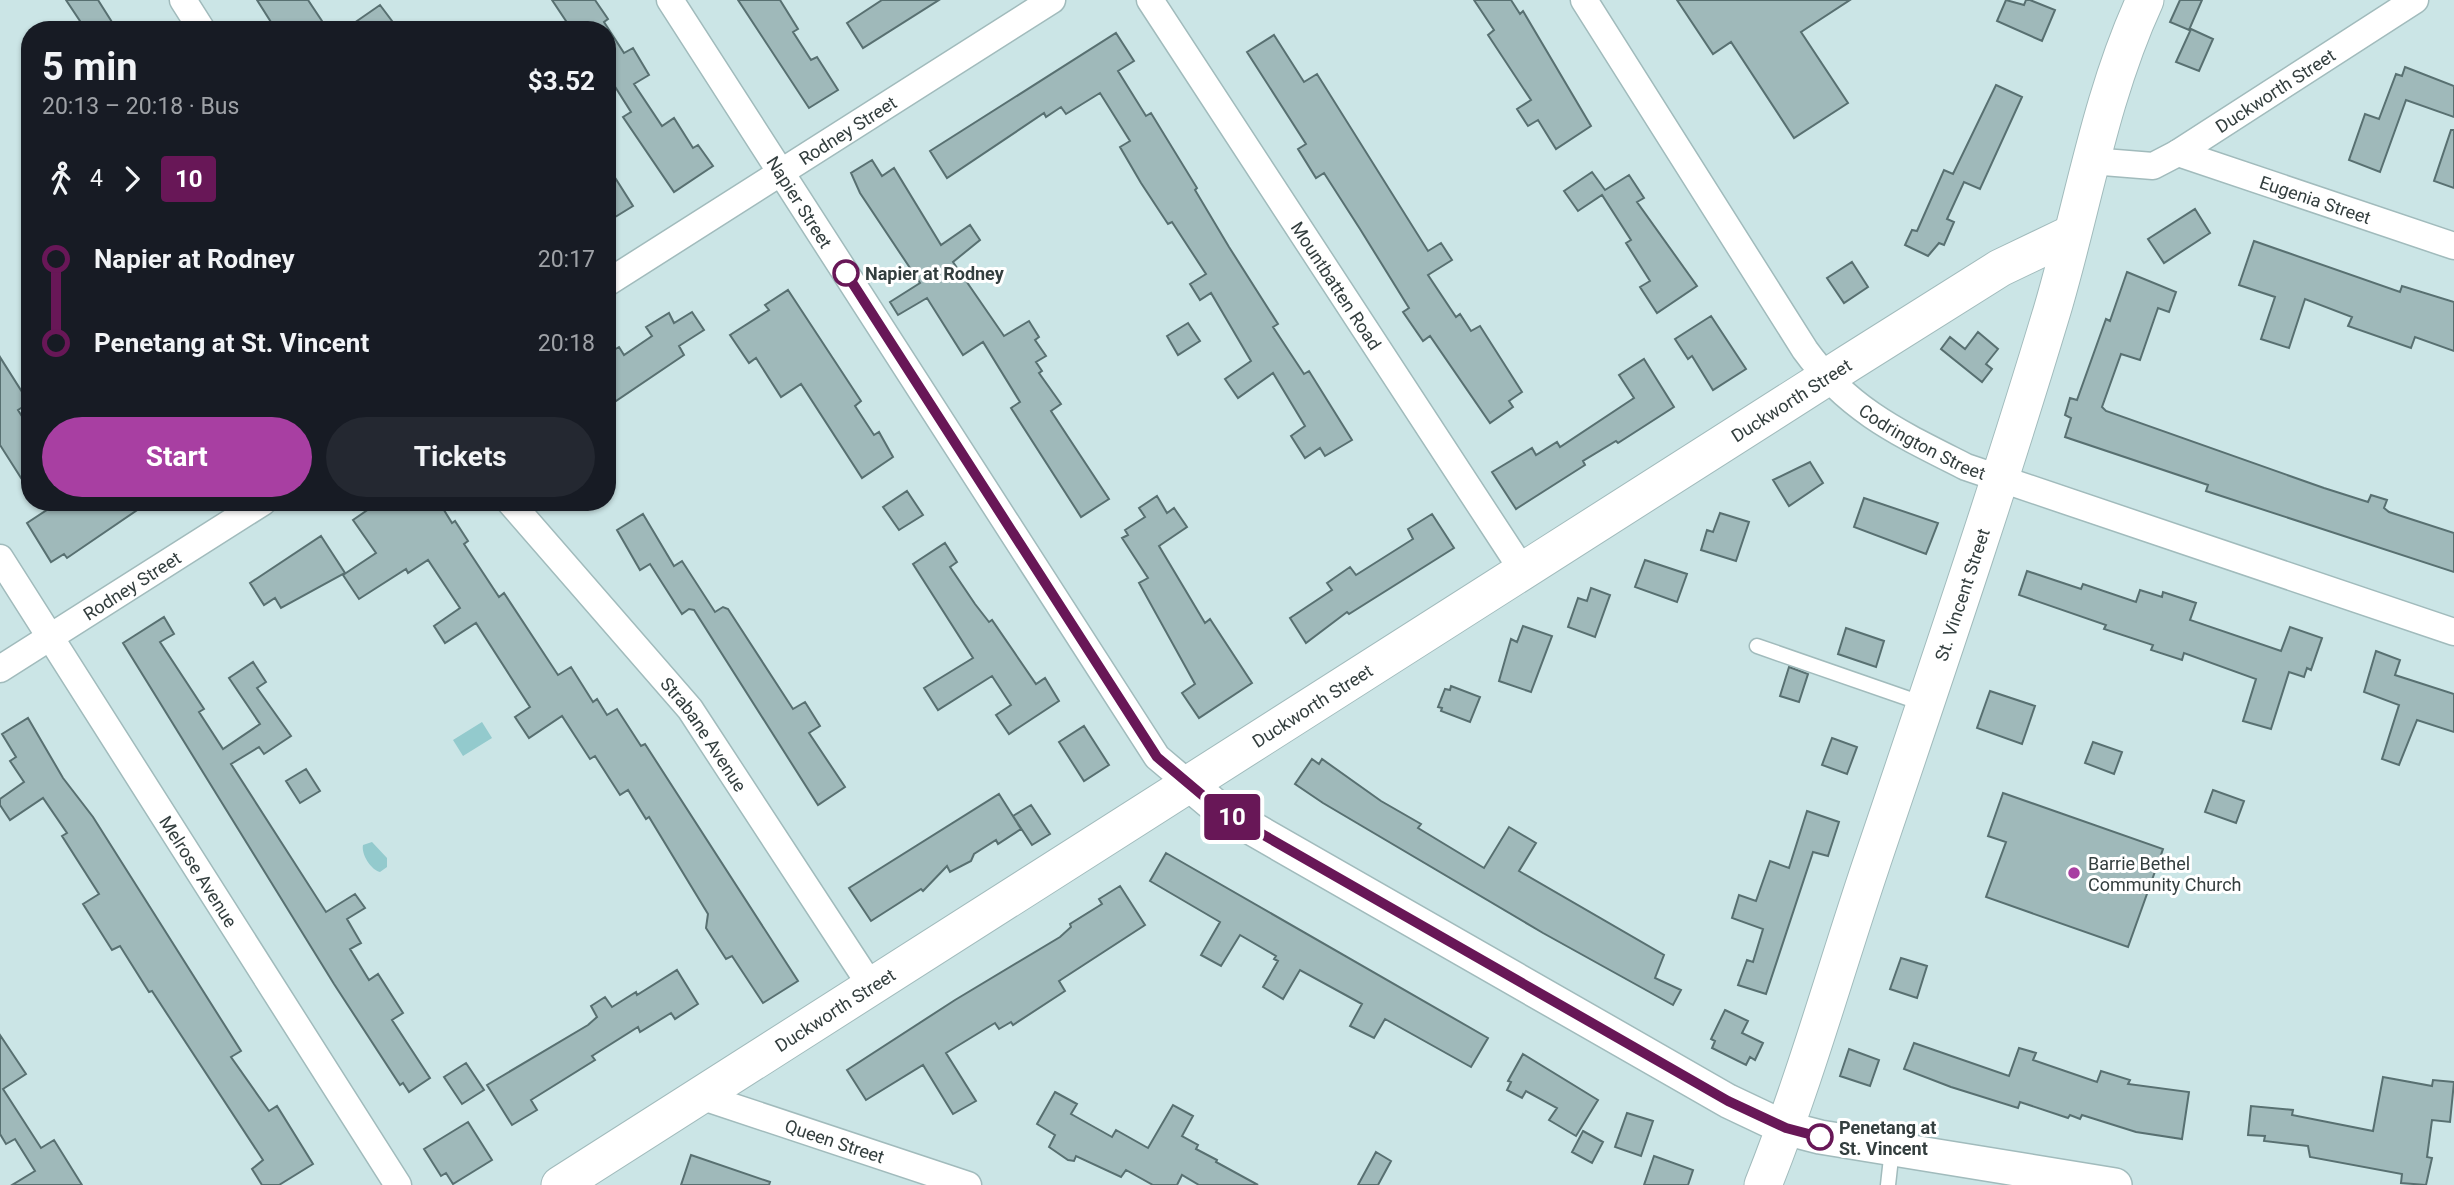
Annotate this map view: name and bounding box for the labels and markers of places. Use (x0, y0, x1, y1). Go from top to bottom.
marker: Napier at Rodney (833, 260, 859, 286)
place label: Napier at Rodney (865, 263, 1005, 284)
place label: Barrie Bethel Community Church (2088, 853, 2241, 895)
marker: Barrie Bethel Community Church (2066, 865, 2082, 881)
place label: Penetang at St. Vincent (1839, 1117, 1936, 1159)
marker: Penetang at St. Vincent (1807, 1124, 1833, 1150)

